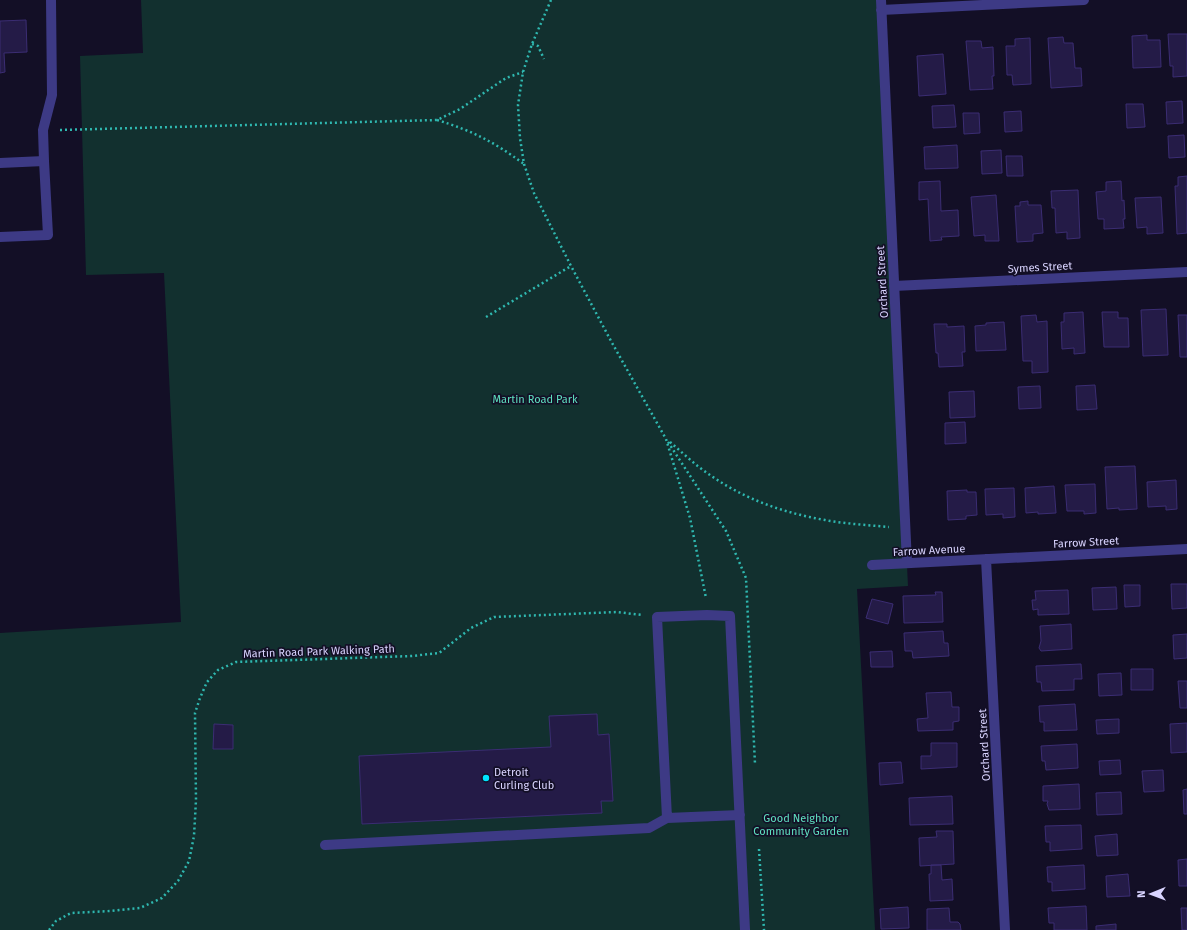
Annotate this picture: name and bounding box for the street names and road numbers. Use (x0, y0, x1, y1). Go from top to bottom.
street label: Orchard Street (874, 245, 891, 318)
street label: Symes Street (1007, 259, 1073, 276)
street label: Farrow Street (1053, 534, 1119, 551)
street label: Farrow Avenue (892, 542, 966, 559)
street label: Martin Road Park Walking Path (243, 642, 395, 661)
street label: Orchard Street (976, 708, 993, 781)

